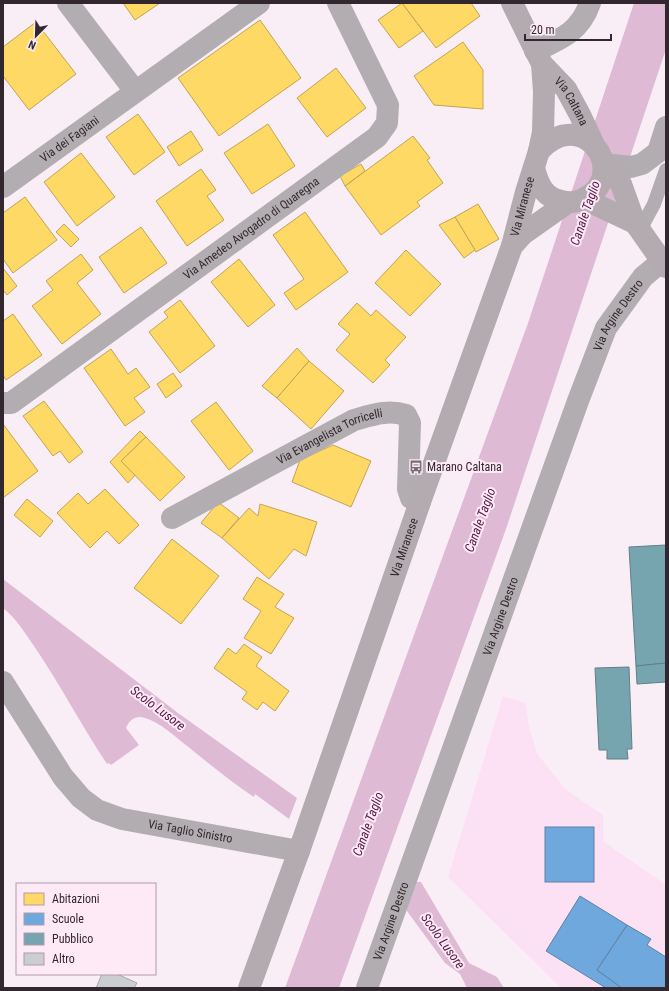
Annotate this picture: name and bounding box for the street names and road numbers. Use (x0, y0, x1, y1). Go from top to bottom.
street label: Via Caltana (551, 74, 591, 128)
street label: Via dei Fagiani (37, 113, 102, 165)
street label: Via Amedeo Avogadro di Quaregna (181, 174, 322, 282)
street label: Via Miranese (508, 175, 538, 238)
street label: Via Argine Destro (591, 277, 646, 353)
street label: Via Evangelista Torricelli (274, 406, 383, 467)
street label: Via Miranese (388, 516, 421, 579)
street label: Via Argine Destro (480, 575, 521, 657)
street label: Via Taglio Sinistro (147, 817, 234, 846)
street label: Via Argine Destro (370, 880, 412, 962)

